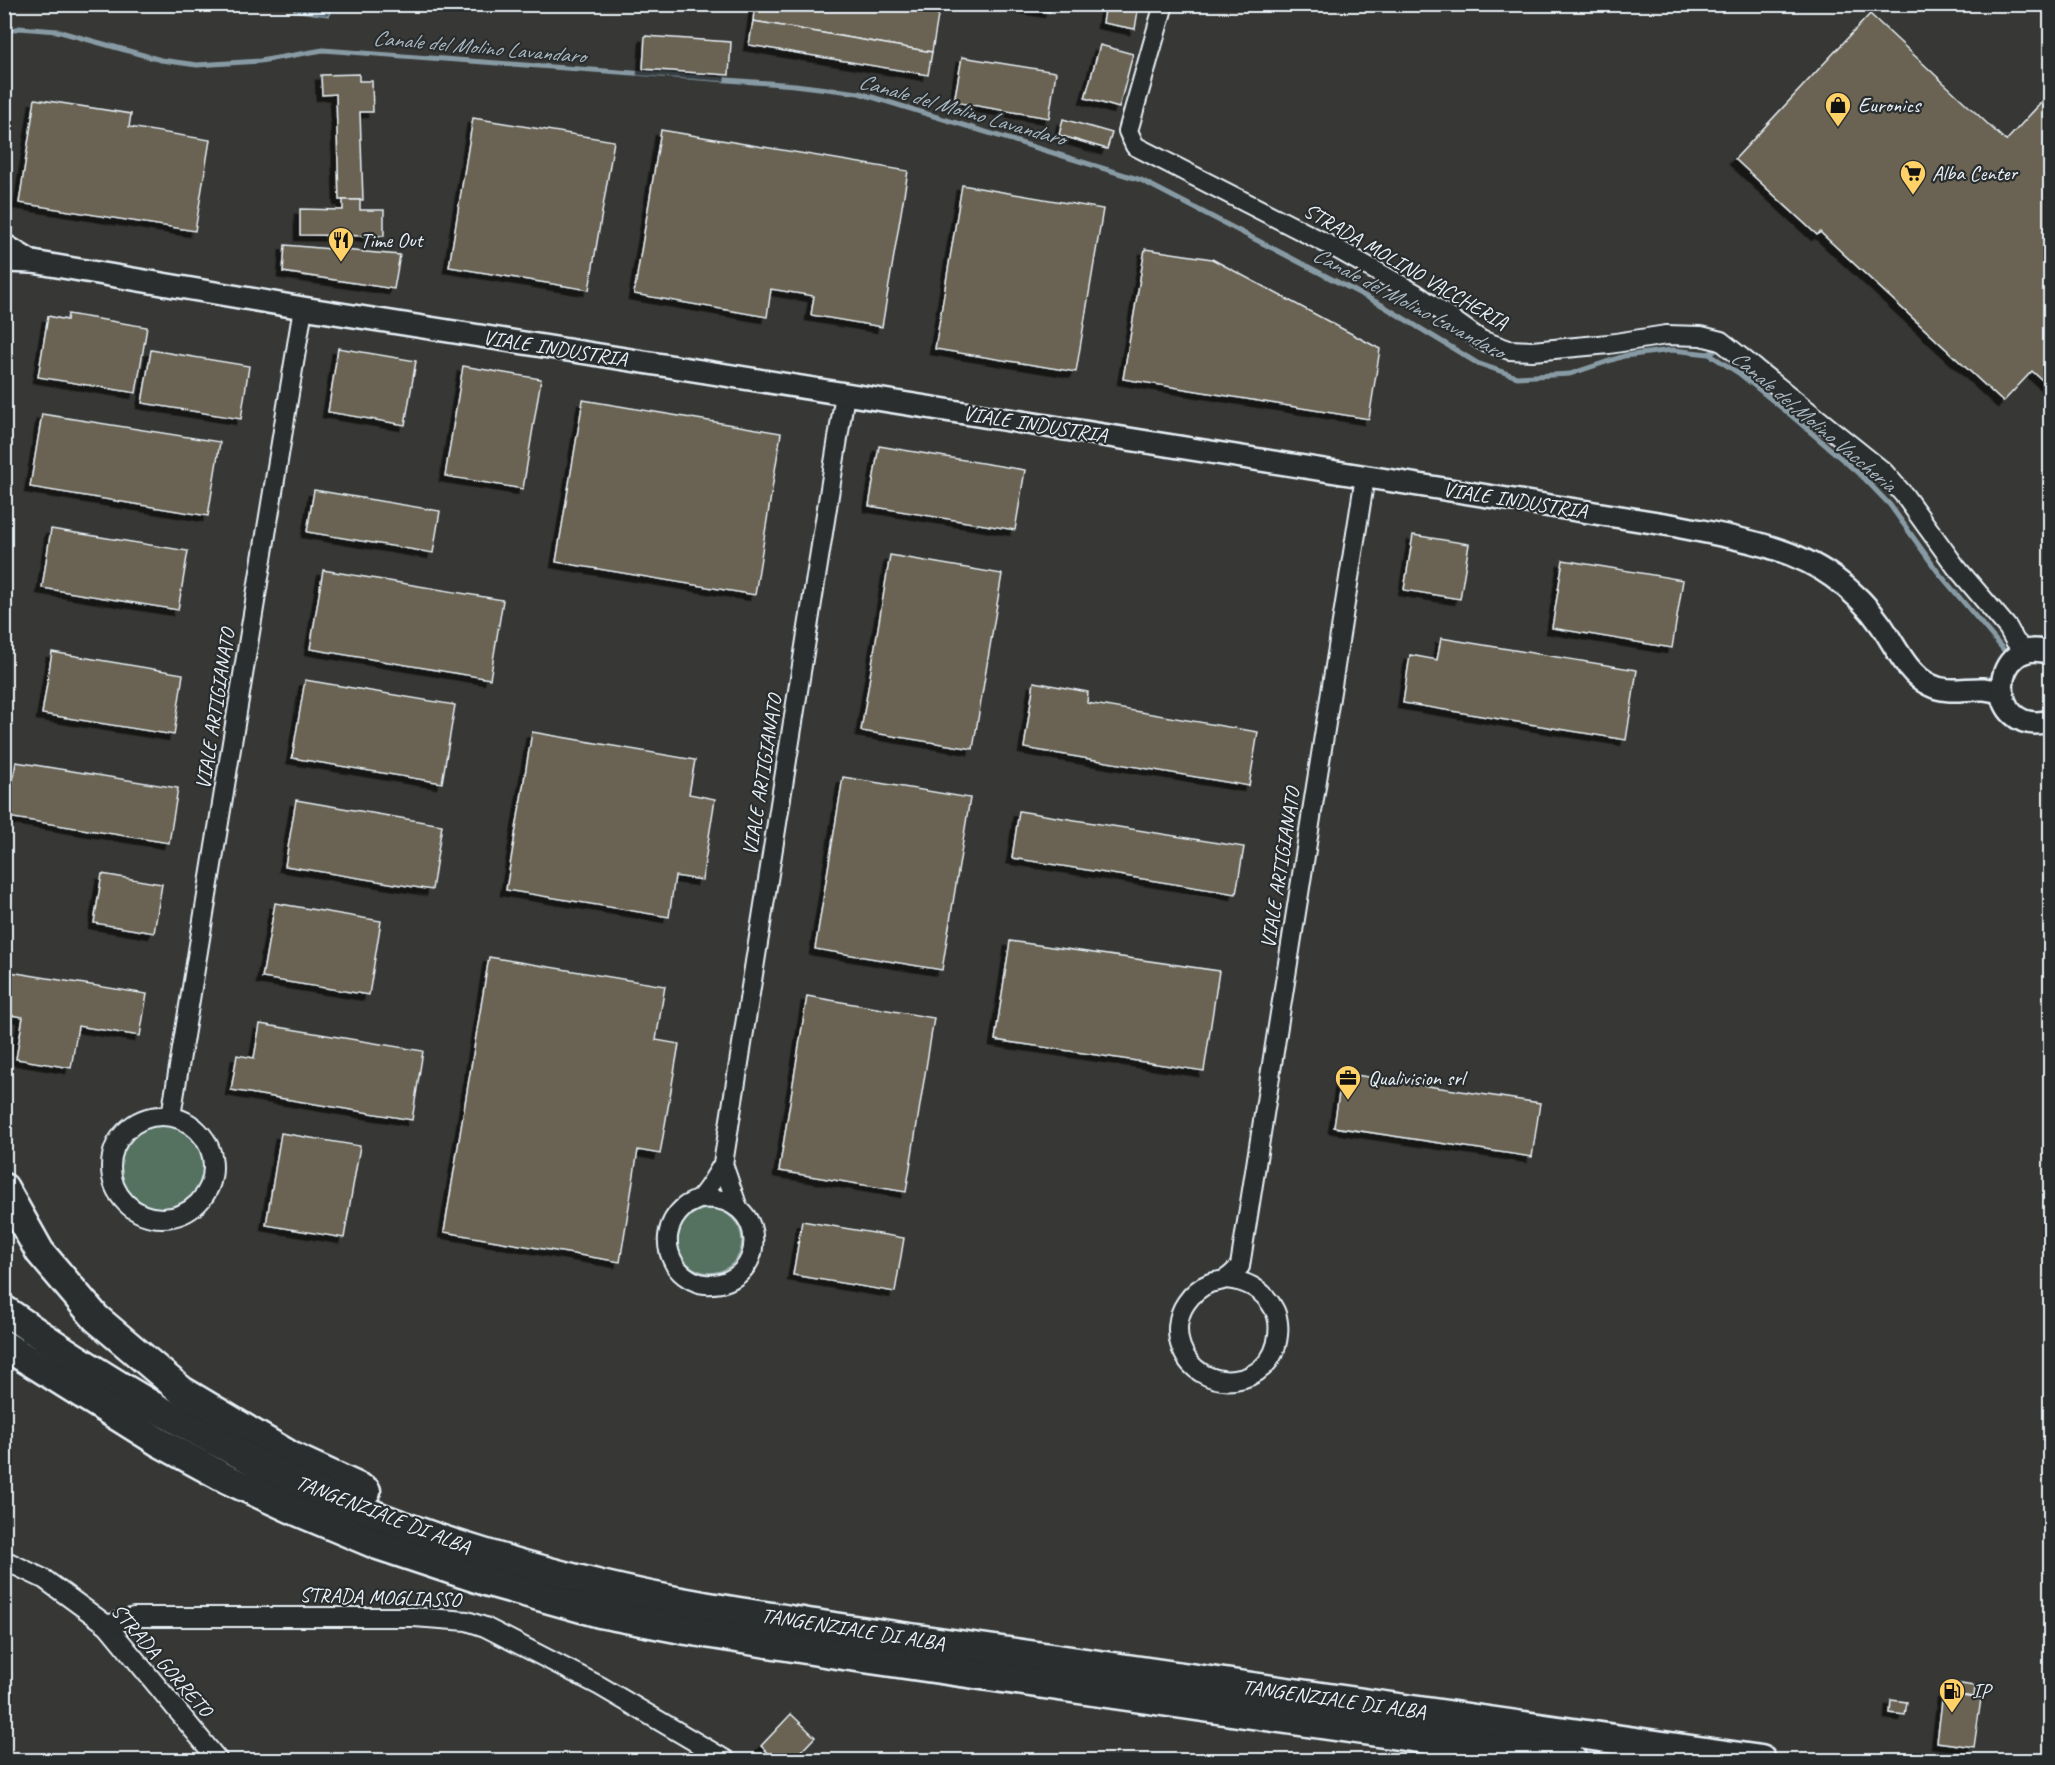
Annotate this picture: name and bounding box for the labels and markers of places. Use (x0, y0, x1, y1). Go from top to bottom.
shop icon: Euronics (1823, 90, 1853, 128)
place label: Euronics (1858, 92, 1922, 118)
supermarket icon: Alba Center (1898, 158, 1928, 196)
place label: Alba Center (1932, 160, 2018, 186)
restaurant icon: Time Out (326, 225, 356, 263)
place label: Time Out (360, 227, 424, 253)
office icon: Qualivision srl (1333, 1063, 1363, 1101)
place label: Qualivision srl (1368, 1065, 1468, 1091)
fuel station icon: IP (1937, 1676, 1967, 1714)
place label: IP (1972, 1678, 1993, 1704)

